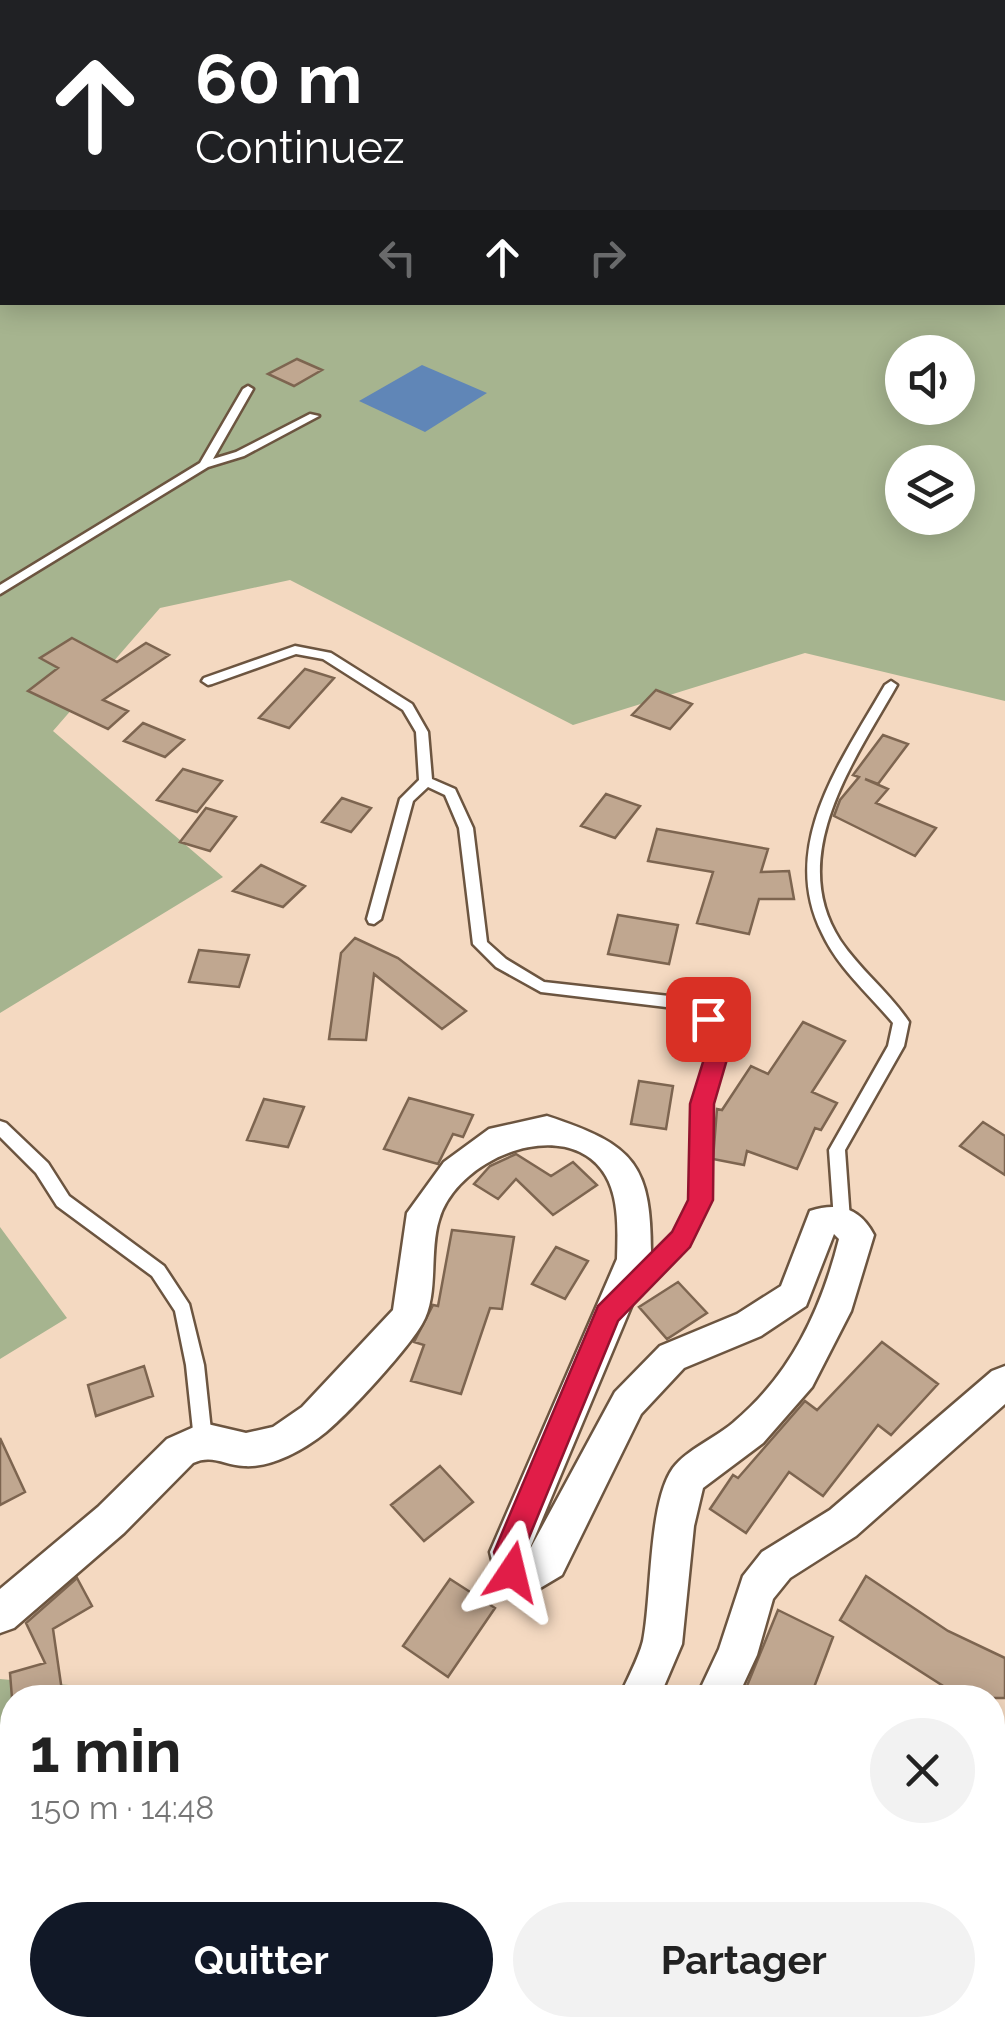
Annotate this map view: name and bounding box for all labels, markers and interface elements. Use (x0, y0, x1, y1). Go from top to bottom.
text: 60 m (195, 37, 362, 119)
icon: ahead (30, 40, 160, 170)
text: Continuez (195, 121, 405, 174)
icon: left (370, 230, 425, 285)
icon: ahead (475, 230, 530, 285)
icon: right (580, 230, 635, 285)
map controls (885, 335, 975, 535)
button: sound (885, 335, 975, 425)
button: layers (885, 445, 975, 535)
pin (666, 977, 751, 1062)
icon: arrive (681, 992, 736, 1047)
position arrow (460, 1520, 564, 1624)
text: 1 min (30, 1716, 181, 1786)
button: close (870, 1718, 975, 1823)
text: 150 m · 14:48 (30, 1789, 214, 1826)
button: Quitter (30, 1902, 493, 2017)
button: Partager (513, 1902, 975, 2017)

